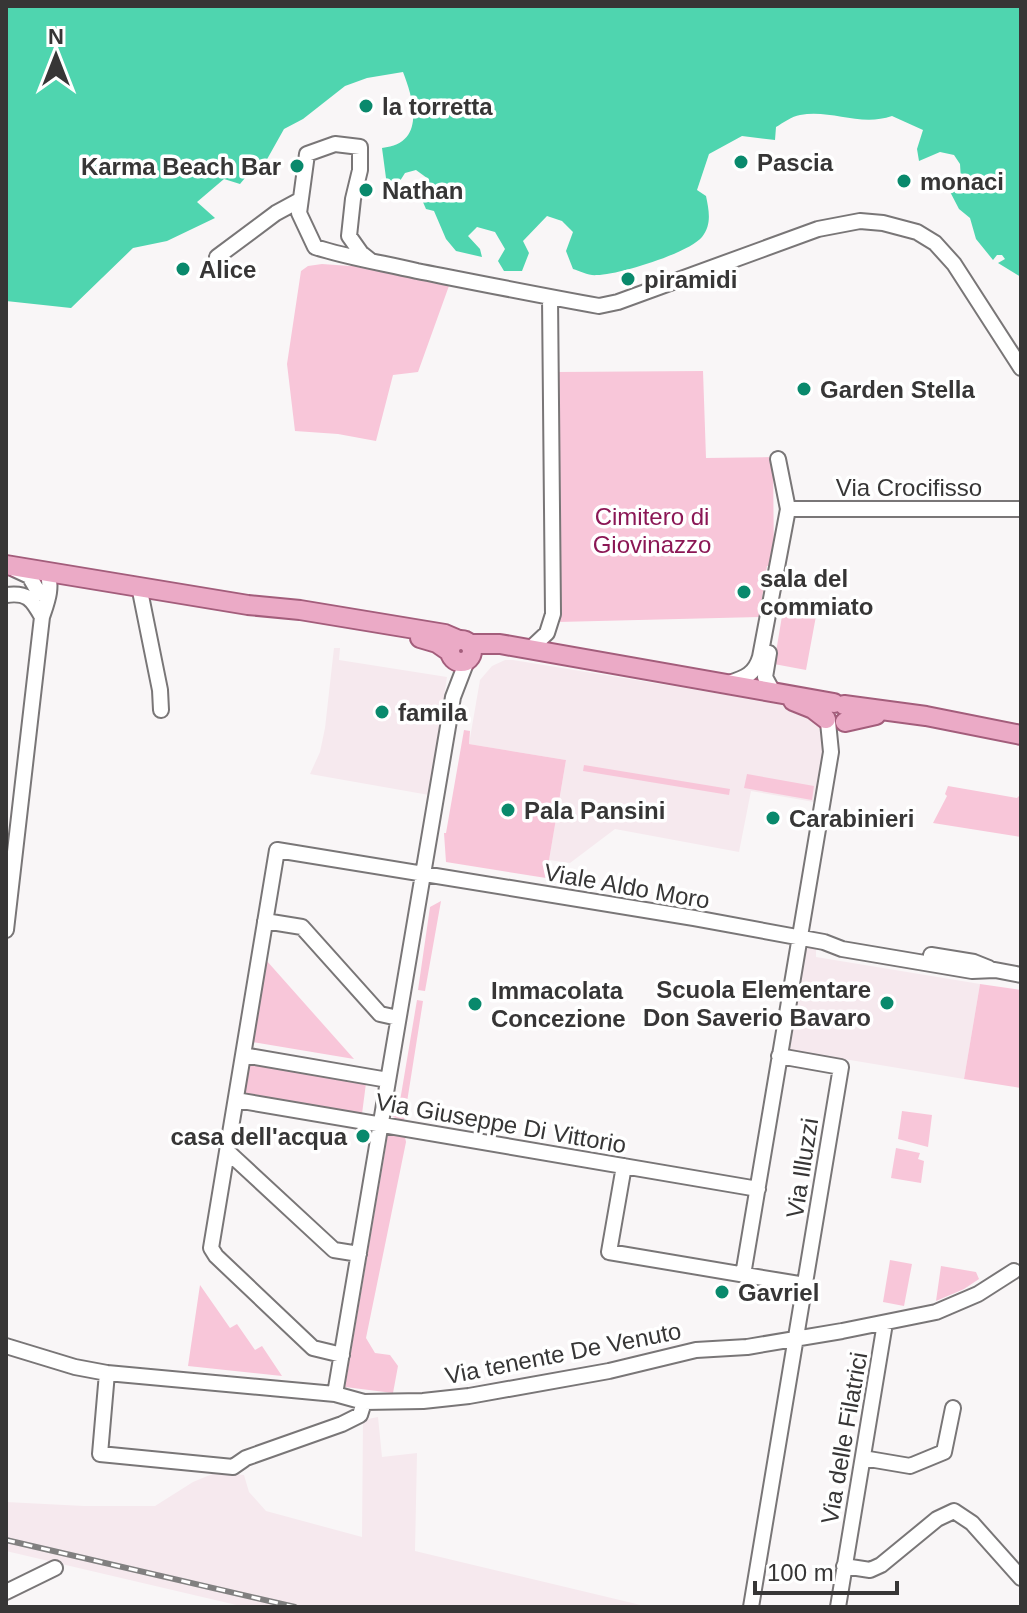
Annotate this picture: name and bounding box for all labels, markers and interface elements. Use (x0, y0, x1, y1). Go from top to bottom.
north arrow (16, 16, 96, 96)
text: N (48, 24, 64, 49)
place label: la torretta (382, 93, 493, 120)
marker: la torretta (357, 97, 375, 115)
place label: Pascia (757, 149, 834, 176)
place label: Karma Beach Bar (81, 153, 281, 180)
marker: Pascia (732, 153, 750, 171)
marker: Karma Beach Bar (288, 157, 306, 175)
place label: monaci (920, 168, 1004, 195)
marker: monaci (895, 172, 913, 190)
place label: Nathan (382, 177, 463, 204)
marker: Nathan (357, 181, 375, 199)
place label: Alice (199, 256, 256, 283)
marker: Alice (174, 260, 192, 278)
place label: piramidi (644, 266, 737, 293)
marker: piramidi (619, 270, 637, 288)
place label: Garden Stella (820, 376, 975, 403)
marker: Garden Stella (795, 380, 813, 398)
street label: Via Crocifisso (836, 474, 982, 501)
park label: Cimitero di Giovinazzo (593, 503, 711, 558)
place label: sala del commiato (760, 565, 873, 620)
marker: sala del commiato (735, 583, 753, 601)
place label: famila (398, 699, 468, 726)
marker: famila (373, 703, 391, 721)
place label: Pala Pansini (524, 797, 665, 824)
marker: Pala Pansini (499, 801, 517, 819)
place label: Carabinieri (789, 805, 914, 832)
marker: Carabinieri (764, 809, 782, 827)
street label: Viale Aldo Moro (542, 858, 712, 914)
place label: Scuola Elementare Don Saverio Bavaro (643, 976, 871, 1031)
place label: Immacolata Concezione (491, 977, 626, 1032)
marker: Scuola Elementare Don Saverio Bavaro (878, 994, 896, 1012)
marker: Immacolata Concezione (466, 995, 484, 1013)
street label: Via Giuseppe Di Vittorio (374, 1088, 628, 1158)
street label: Via Illuzzi (781, 1116, 823, 1220)
place label: casa dell'acqua (171, 1123, 348, 1150)
marker: casa dell'acqua (354, 1127, 372, 1145)
place label: Gavriel (738, 1279, 819, 1306)
marker: Gavriel (713, 1283, 731, 1301)
street label: Via tenente De Venuto (443, 1317, 683, 1389)
street label: Via delle Filatrici (816, 1350, 872, 1526)
scale bar (755, 1545, 897, 1595)
text: 100 m (767, 1559, 834, 1586)

